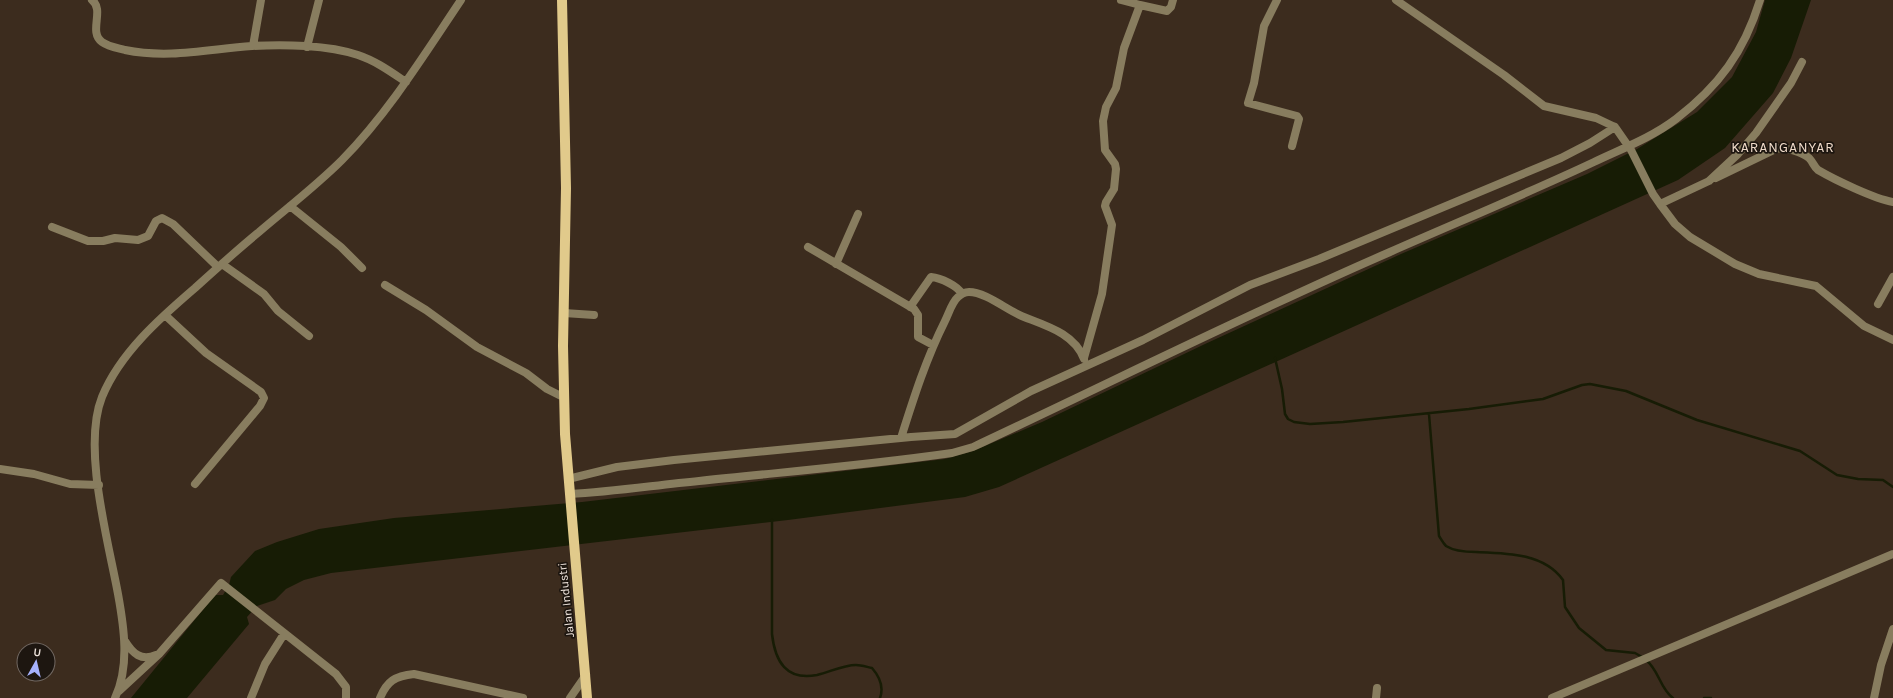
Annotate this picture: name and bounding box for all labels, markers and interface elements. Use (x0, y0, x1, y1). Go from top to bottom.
district label: KARANGANYAR (1731, 139, 1835, 156)
street label: Jalan Industri (555, 562, 577, 638)
north arrow (16, 642, 56, 682)
text: U (33, 646, 42, 660)

